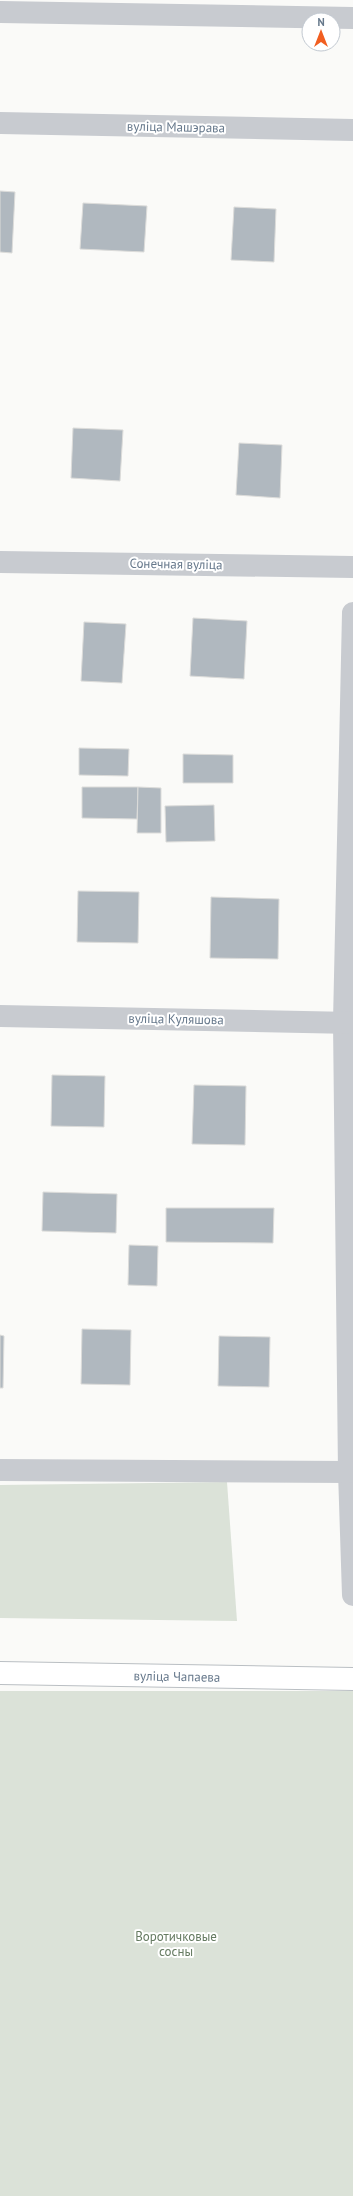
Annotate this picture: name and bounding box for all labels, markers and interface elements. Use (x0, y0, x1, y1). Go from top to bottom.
north arrow (301, 12, 341, 52)
text: N (317, 15, 325, 29)
street label: вуліца Машэрава (127, 118, 225, 136)
street label: Сонечная вуліца (129, 555, 223, 573)
street label: вуліца Куляшова (128, 1010, 224, 1028)
street label: вуліца Чапаева (133, 1667, 221, 1685)
park label: Воротичковые сосны (135, 1928, 217, 1960)

